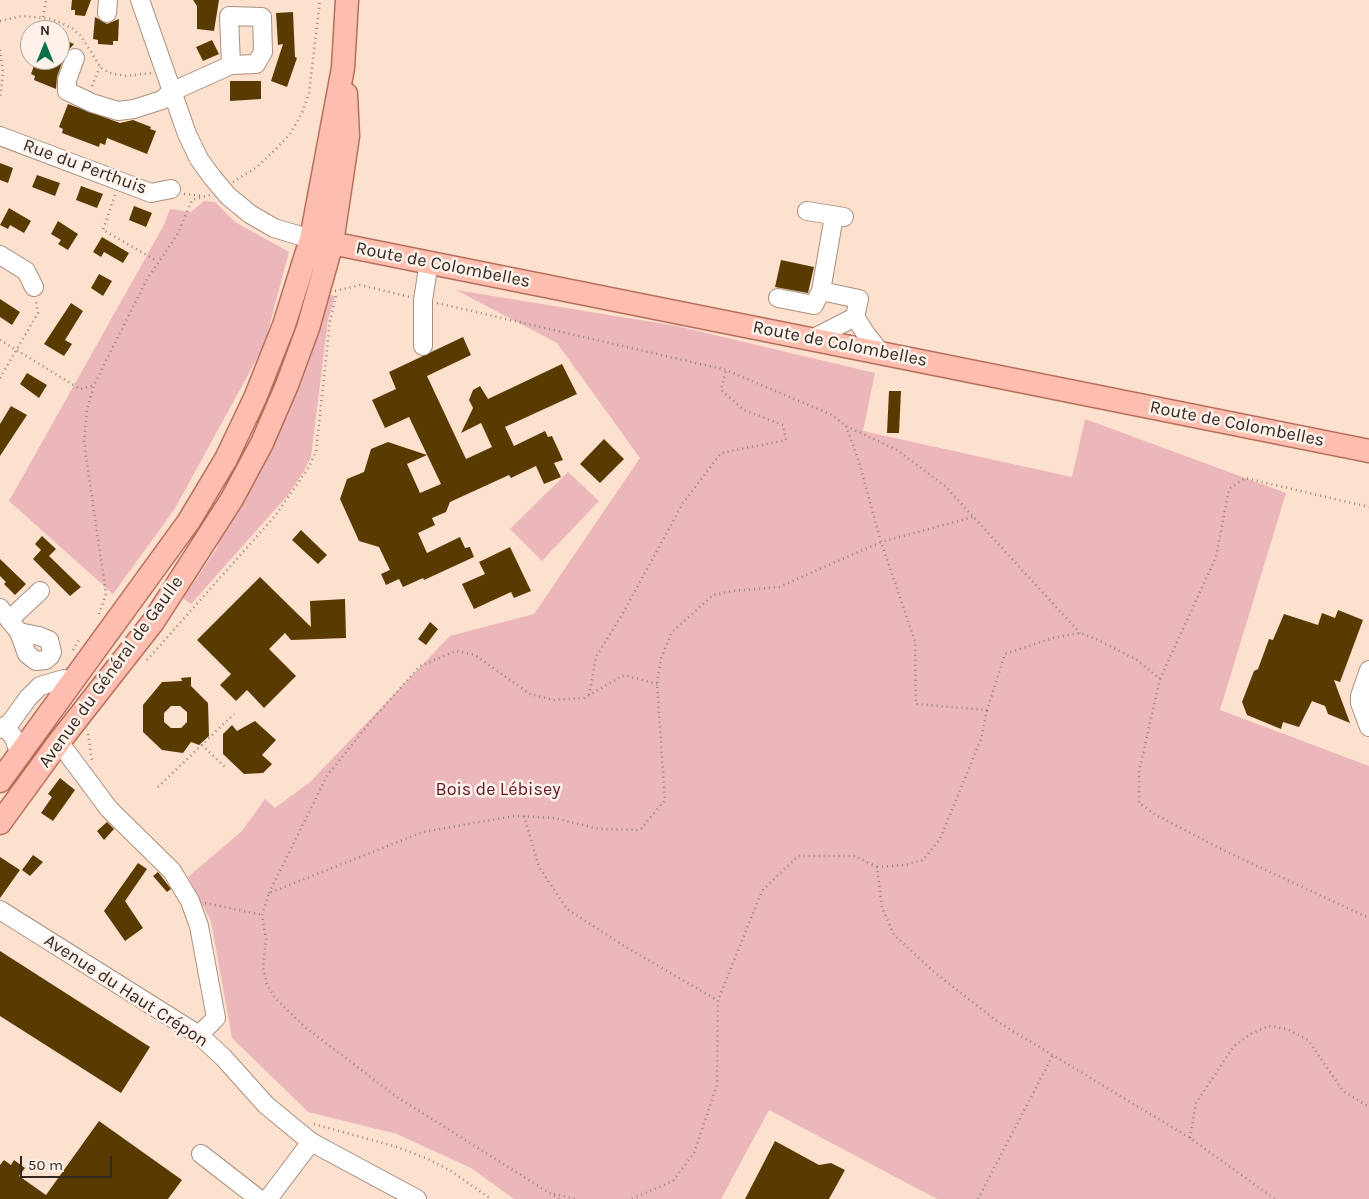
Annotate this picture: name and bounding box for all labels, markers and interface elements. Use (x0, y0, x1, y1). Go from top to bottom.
north arrow (20, 20, 70, 70)
text: N (40, 22, 50, 39)
street label: Rue du Perthuis (20, 135, 150, 199)
street label: Route de Colombelles (354, 237, 532, 293)
street label: Route de Colombelles (751, 316, 929, 372)
street label: Route de Colombelles (1148, 396, 1326, 452)
street label: Avenue du Général de Gaulle (34, 572, 188, 772)
park label: Bois de Lébisey (435, 779, 561, 801)
street label: Avenue du Haut Crépon (40, 930, 212, 1052)
scale bar (22, 1146, 115, 1178)
text: 50 m (28, 1156, 63, 1174)

